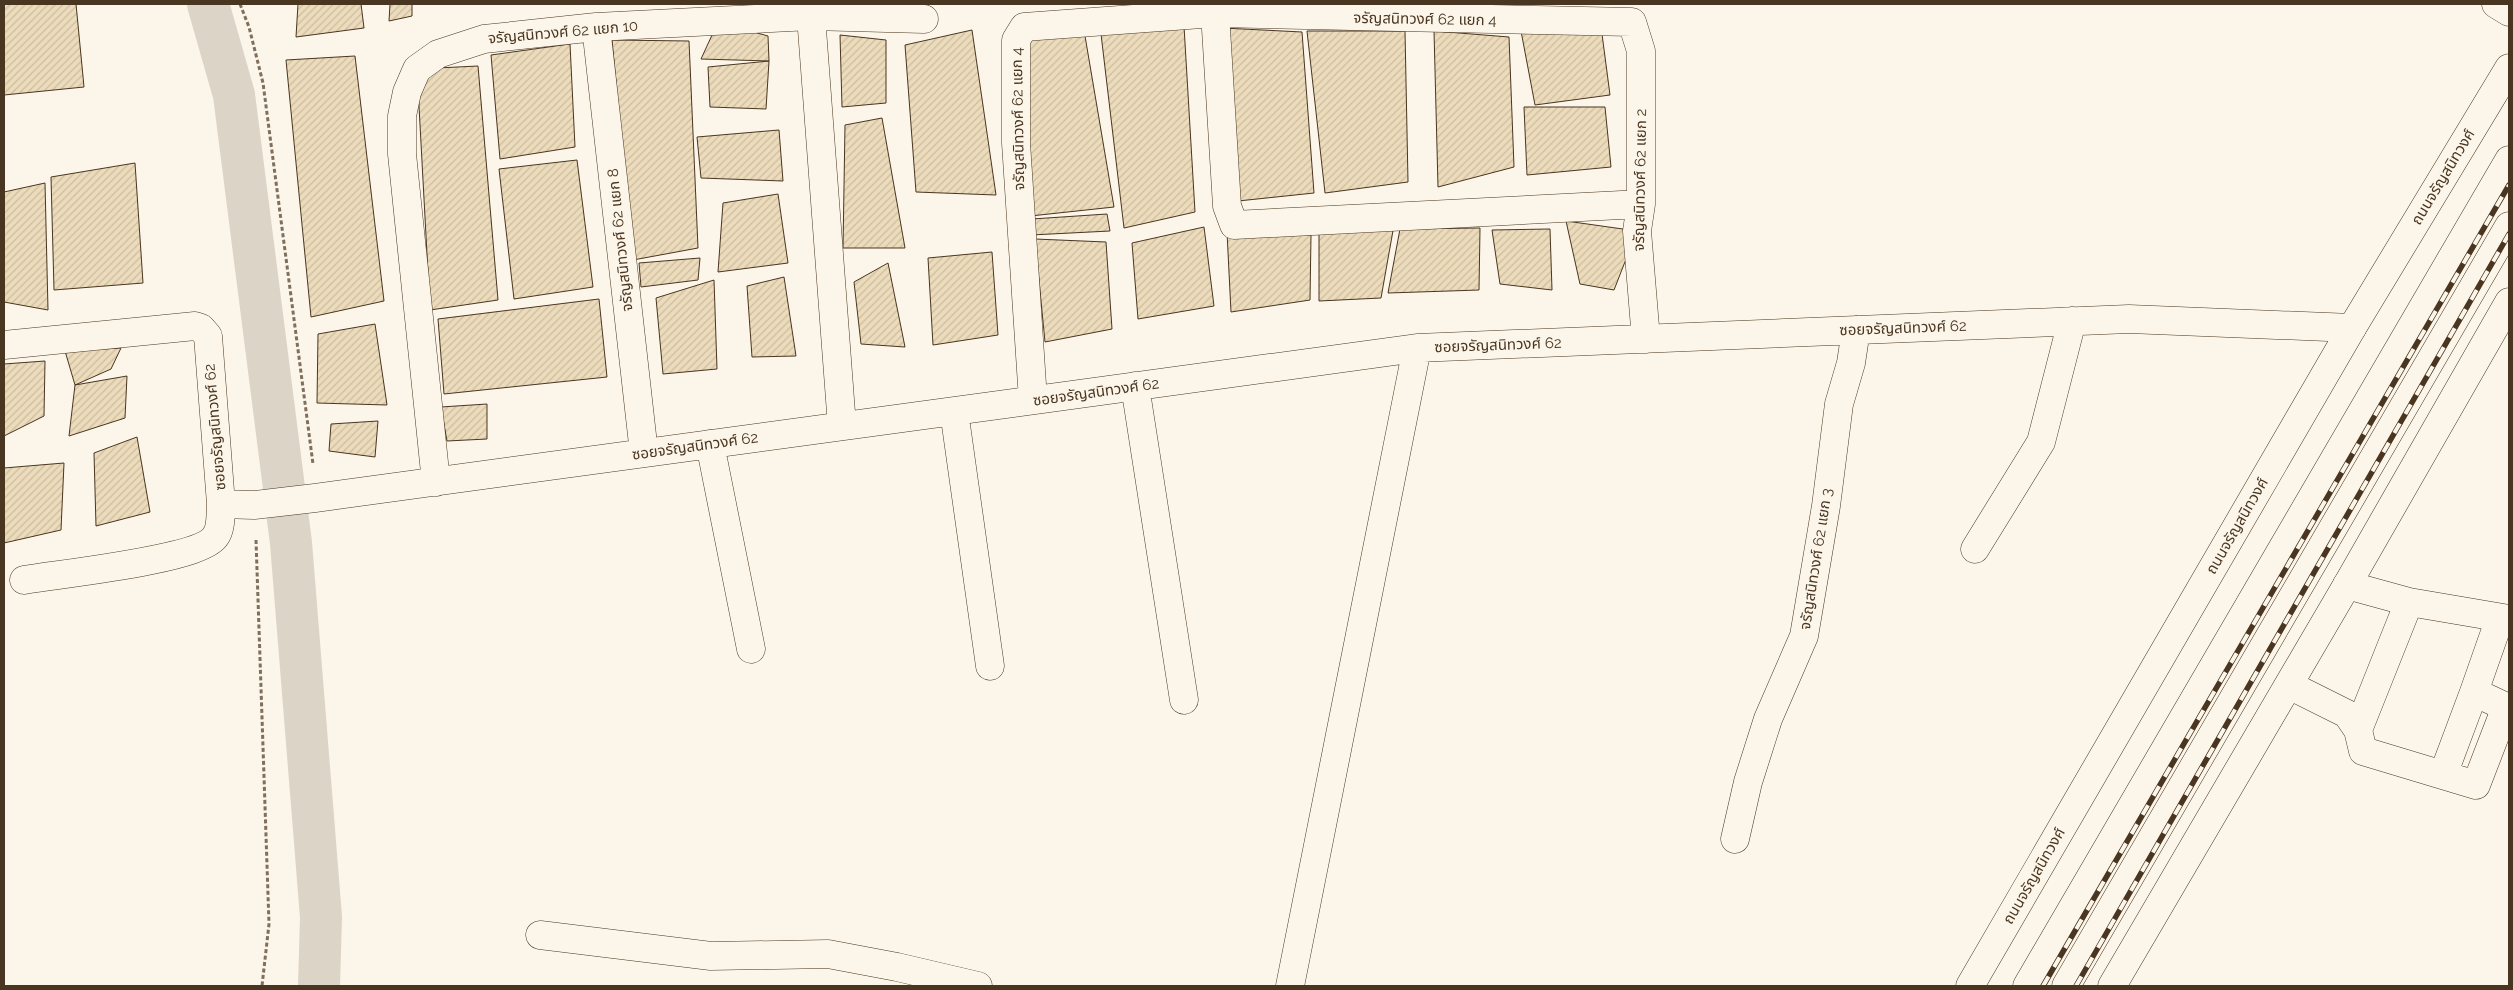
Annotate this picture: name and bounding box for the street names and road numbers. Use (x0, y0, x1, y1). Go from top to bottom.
street label: จรัญสนิทวงศ์ 62 แยก 4 (1353, 9, 1497, 29)
street label: จรัญสนิทวงศ์ 62 แยก 10 (487, 16, 639, 48)
street label: จรัญสนิทวงศ์ 62 แยก 4 (1008, 47, 1028, 191)
street label: จรัญสนิทวงศ์ 62 แยก 2 (1630, 108, 1650, 252)
street label: ถนนจรัญสนิทวงศ์ (2407, 126, 2479, 228)
street label: จรัญสนิทวงศ์ 62 แยก 8 (604, 167, 636, 313)
street label: ซอยจรัญสนิทวงศ์ 62 (1839, 317, 1967, 339)
street label: ซอยจรัญสนิทวงศ์ 62 (1434, 334, 1562, 356)
street label: ซอยจรัญสนิทวงศ์ 62 (200, 363, 230, 491)
street label: ซอยจรัญสนิทวงศ์ 62 (1032, 374, 1160, 410)
street label: ซอยจรัญสนิทวงศ์ 62 (631, 428, 759, 464)
street label: ถนนจรัญสนิทวงศ์ (2202, 475, 2272, 577)
street label: จรัญสนิทวงศ์ 62 แยก 3 (1796, 487, 1836, 631)
street label: ถนนจรัญสนิทวงศ์ (1999, 825, 2069, 927)

